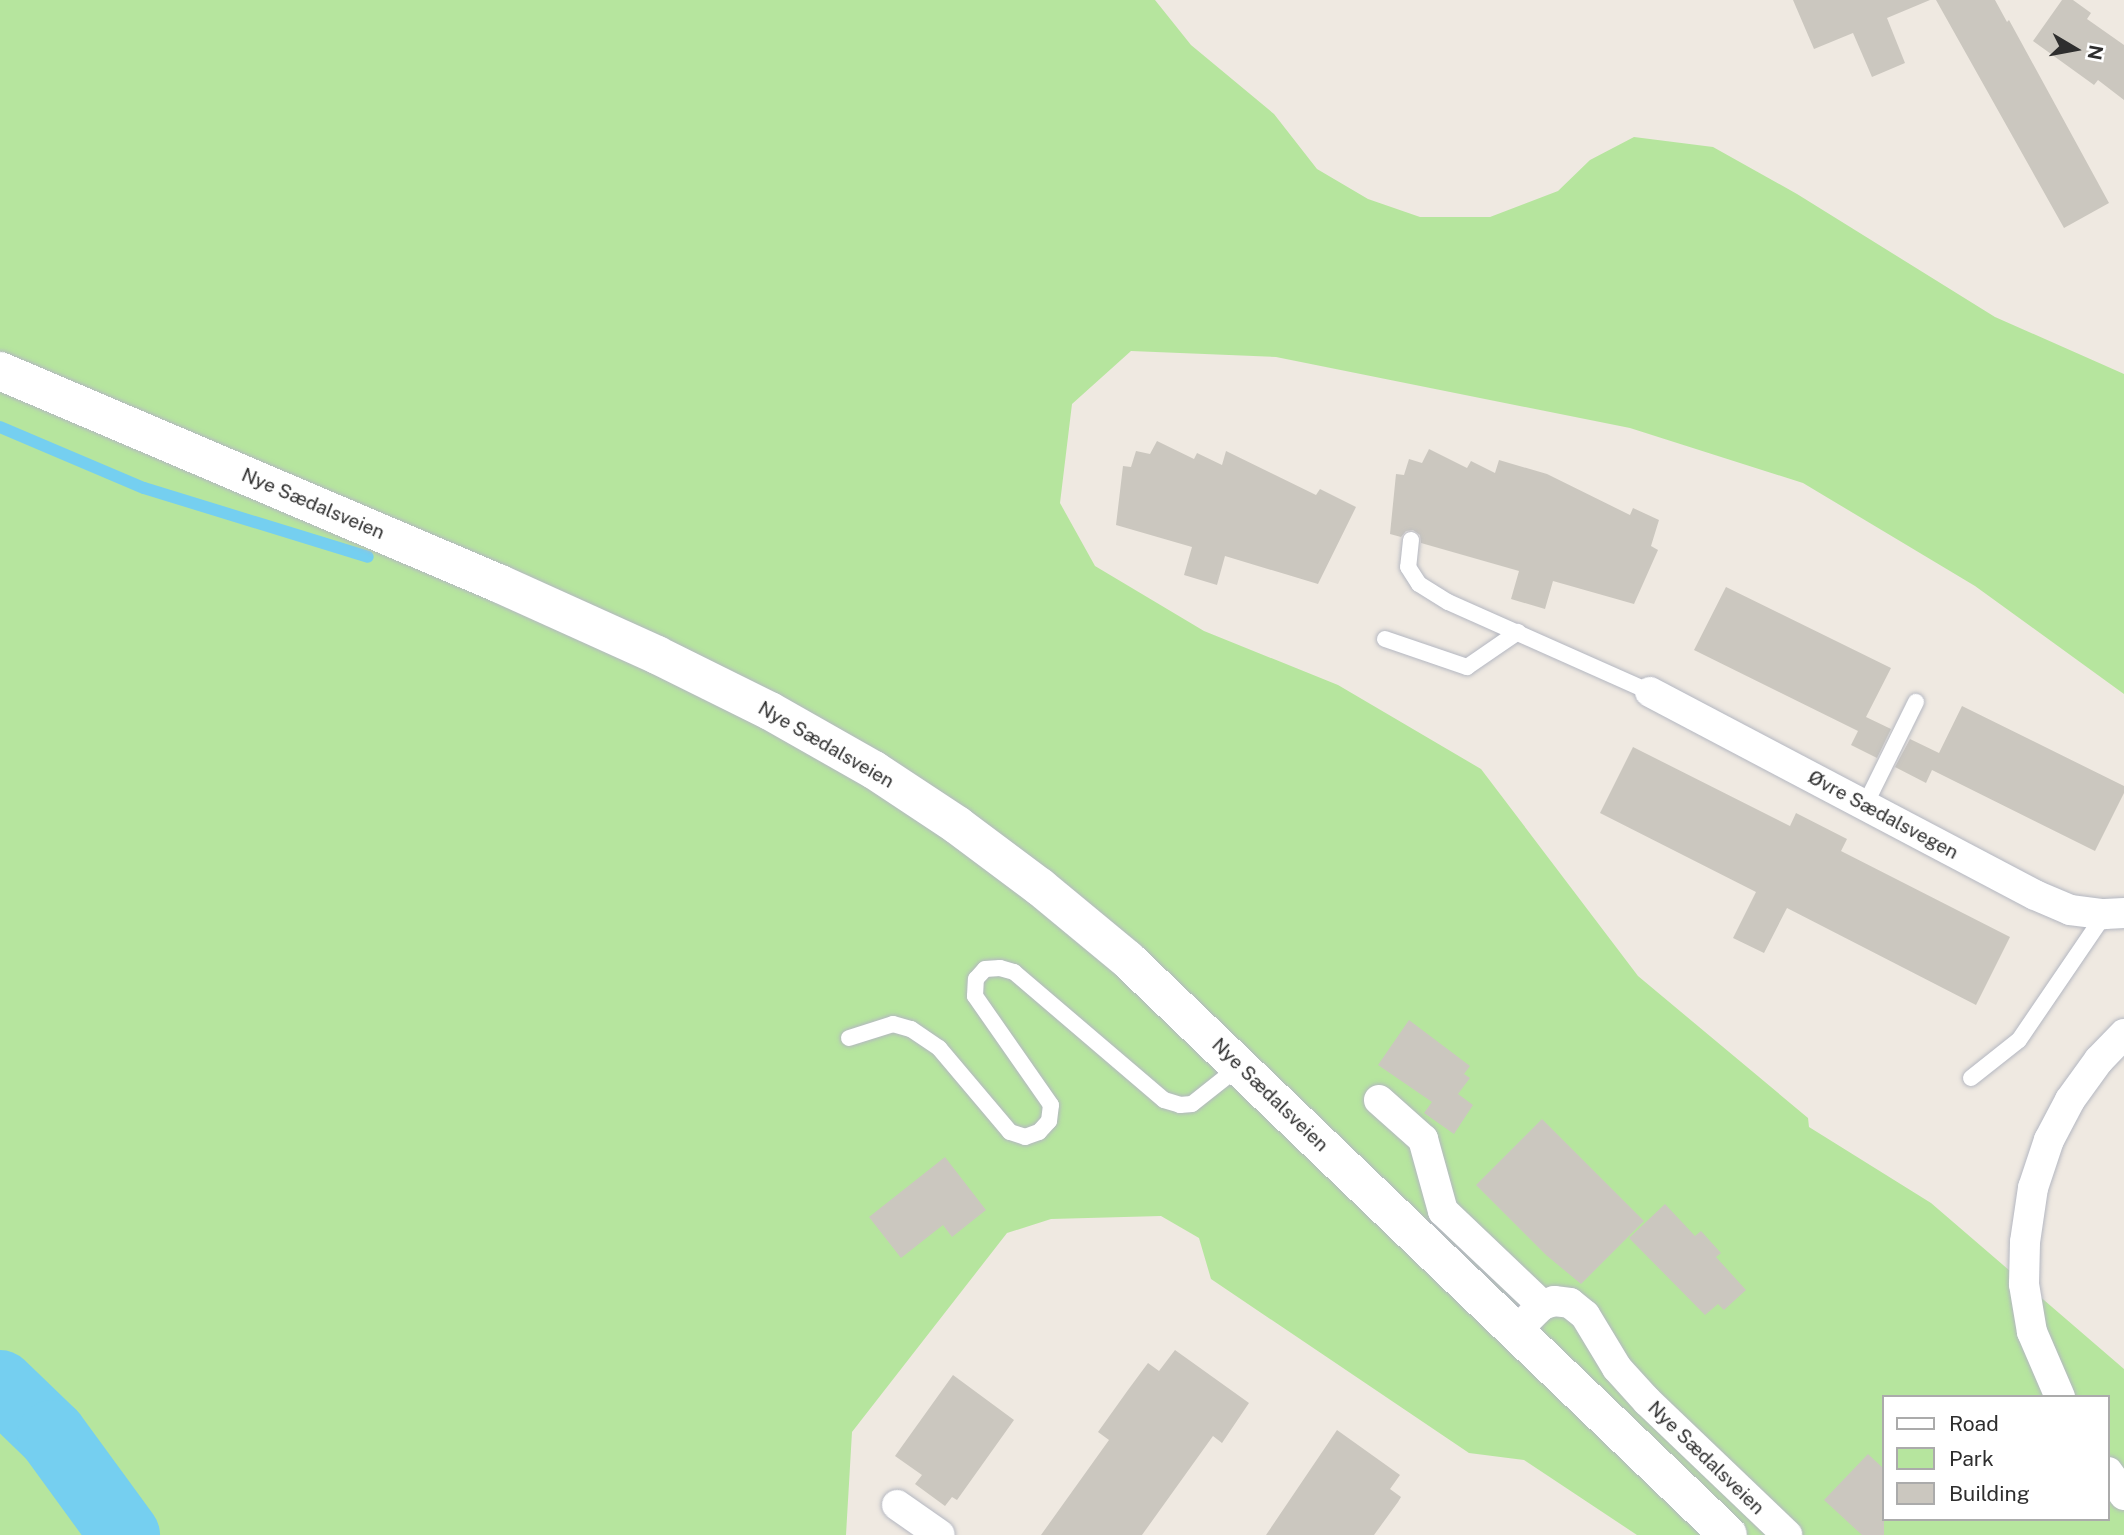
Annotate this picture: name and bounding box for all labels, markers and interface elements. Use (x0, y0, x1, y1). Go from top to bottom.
north arrow (2040, 14, 2110, 84)
text: N (2084, 43, 2108, 62)
street label: Nye Sædalsveien (238, 464, 388, 544)
street label: Nye Sædalsveien (754, 697, 898, 793)
street label: Øvre Sædalsvegen (1804, 766, 1962, 864)
street label: Nye Sædalsveien (1207, 1034, 1333, 1156)
legend (1882, 1395, 2110, 1521)
street label: Nye Sædalsveien (1643, 1397, 1769, 1519)
text: Road (1949, 1411, 1999, 1436)
text: Park (1949, 1446, 1994, 1471)
text: Building (1949, 1481, 2030, 1506)

